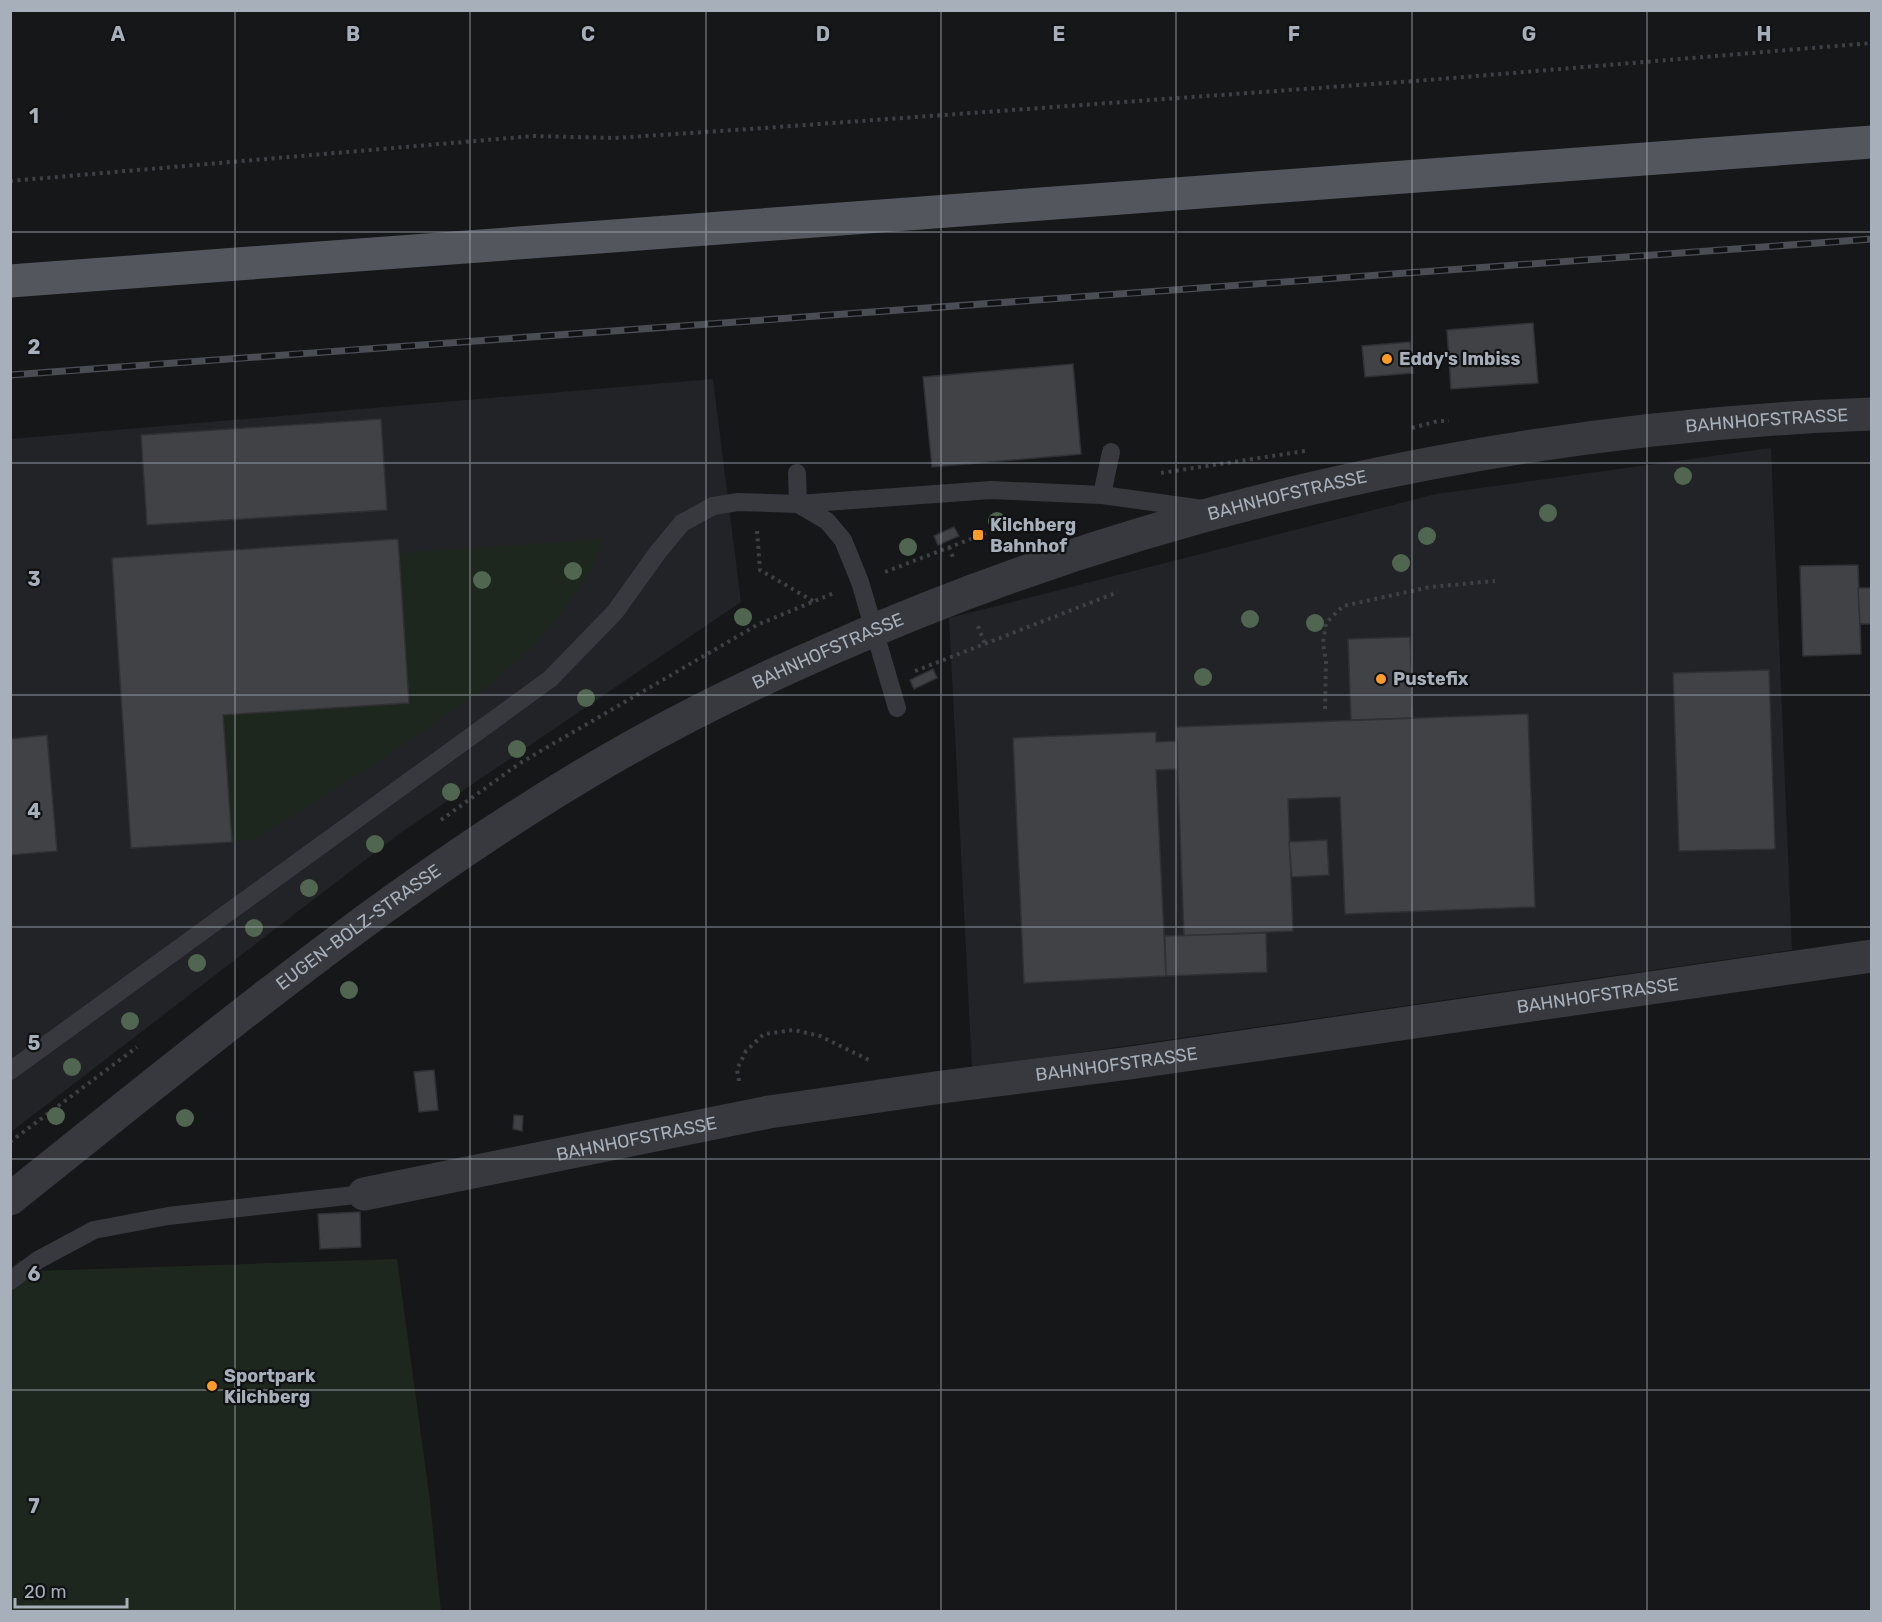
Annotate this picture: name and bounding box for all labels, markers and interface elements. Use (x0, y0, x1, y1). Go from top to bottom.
text: A (111, 22, 126, 46)
text: B (346, 22, 360, 46)
text: C (581, 22, 595, 46)
text: D (816, 22, 830, 46)
text: E (1053, 22, 1065, 46)
text: F (1288, 22, 1300, 46)
text: G (1522, 22, 1536, 46)
text: H (1757, 22, 1771, 46)
text: 1 (29, 104, 39, 128)
text: 2 (28, 335, 41, 359)
place label: Eddy's Imbiss (1399, 348, 1521, 370)
marker: Eddy's Imbiss (1380, 352, 1394, 366)
street label: BAHNHOFSTRASSE (1684, 404, 1849, 438)
street label: BAHNHOFSTRASSE (1205, 465, 1369, 525)
place label: Kilchberg Bahnhof (990, 514, 1076, 557)
marker: Kilchberg Bahnhof (971, 528, 985, 542)
text: 3 (27, 567, 41, 591)
street label: BAHNHOFSTRASSE (748, 608, 907, 694)
place label: Pustefix (1393, 668, 1469, 690)
marker: Pustefix (1374, 672, 1388, 686)
text: 4 (27, 799, 41, 823)
street label: EUGEN-BOLZ-STRASSE (272, 859, 445, 995)
street label: BAHNHOFSTRASSE (1515, 973, 1680, 1018)
text: 5 (28, 1031, 41, 1055)
street label: BAHNHOFSTRASSE (1034, 1042, 1199, 1086)
street label: BAHNHOFSTRASSE (554, 1112, 719, 1166)
text: 6 (27, 1262, 41, 1286)
place label: Sportpark Kilchberg (224, 1365, 316, 1408)
marker: Sportpark Kilchberg (205, 1379, 219, 1393)
text: 7 (28, 1494, 40, 1518)
scale bar (15, 1571, 128, 1609)
text: 20 m (24, 1581, 66, 1603)

